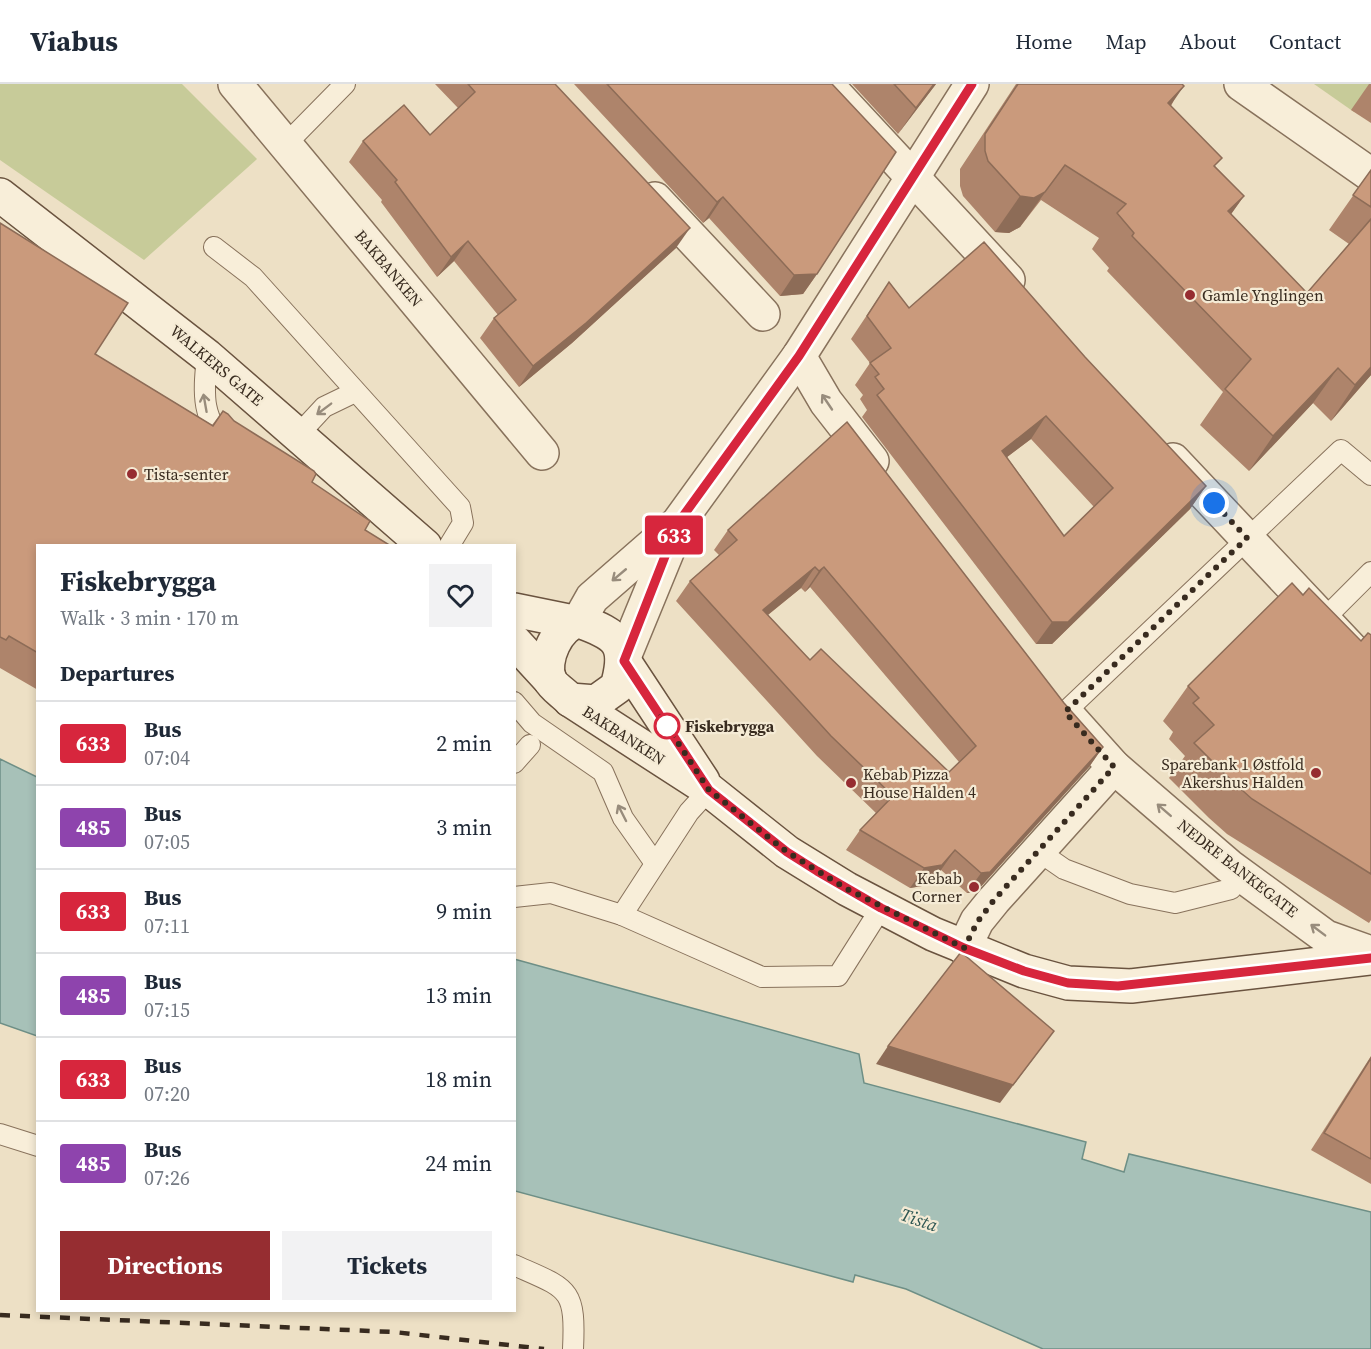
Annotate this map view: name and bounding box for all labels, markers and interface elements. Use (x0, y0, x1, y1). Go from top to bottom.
text: Viabus (30, 22, 118, 60)
text: Home (1015, 27, 1073, 56)
text: Map (1106, 27, 1147, 56)
text: About (1180, 27, 1236, 56)
text: Contact (1269, 27, 1341, 56)
street label: BAKBANKEN (350, 225, 428, 311)
place label: Gamle Ynglingen (1202, 284, 1324, 306)
marker: Gamle Ynglingen (1183, 288, 1197, 302)
street label: WALKERS GATE (166, 319, 269, 411)
one-way arrow (200, 394, 211, 413)
one-way arrow (821, 394, 833, 410)
one-way arrow (317, 403, 333, 415)
place label: Tista-senter (144, 463, 229, 485)
marker: Tista-senter (125, 467, 139, 481)
your location (1199, 488, 1229, 518)
line badge: 633 (640, 516, 708, 554)
text: 633 (657, 521, 691, 550)
text: Fiskebrygga (60, 562, 216, 600)
button: heart (429, 564, 492, 627)
one-way arrow (611, 569, 627, 582)
text: Walk · 3 min · 170 m (60, 604, 239, 632)
text: Departures (60, 658, 174, 688)
street label: BAKBANKEN (578, 700, 670, 770)
marker: Fiskebrygga (654, 713, 680, 739)
text: Bus (144, 714, 181, 744)
place label: Fiskebrygga (685, 715, 775, 737)
text: 2 min (436, 728, 492, 758)
text: 633 (76, 729, 110, 758)
text: 07:04 (144, 744, 190, 772)
place label: Sparebank 1 Østfold Akershus Halden (1161, 753, 1304, 793)
place label: Kebab Pizza House Halden 4 (863, 763, 976, 803)
marker: Sparebank 1 Østfold Akershus Halden (1309, 766, 1323, 780)
marker: Kebab Pizza House Halden 4 (844, 776, 858, 790)
text: Bus (144, 798, 181, 828)
one-way arrow (1157, 803, 1172, 817)
one-way arrow (616, 805, 627, 823)
text: 3 min (436, 812, 492, 842)
text: 485 (76, 813, 110, 842)
street label: NEDRE BANKEGATE (1173, 814, 1303, 922)
text: 07:05 (144, 828, 190, 856)
place label: Kebab Corner (912, 867, 962, 907)
marker: Kebab Corner (967, 880, 981, 894)
text: Bus (144, 882, 181, 912)
text: 9 min (436, 896, 492, 926)
text: 633 (76, 897, 110, 926)
text: 07:11 (144, 912, 190, 940)
one-way arrow (1310, 924, 1326, 937)
text: Bus (144, 966, 181, 996)
text: 13 min (425, 980, 492, 1010)
text: 485 (76, 981, 110, 1010)
text: 07:15 (144, 996, 190, 1024)
text: Bus (144, 1050, 181, 1080)
text: 18 min (425, 1064, 492, 1094)
text: 633 (76, 1065, 110, 1094)
text: 07:20 (144, 1080, 190, 1108)
text: Bus (144, 1134, 181, 1164)
text: 24 min (425, 1148, 492, 1178)
text: 485 (76, 1149, 110, 1178)
text: 07:26 (144, 1164, 190, 1192)
water label: Tista (897, 1202, 942, 1238)
button: Directions (60, 1231, 270, 1300)
button: Tickets (282, 1231, 492, 1300)

